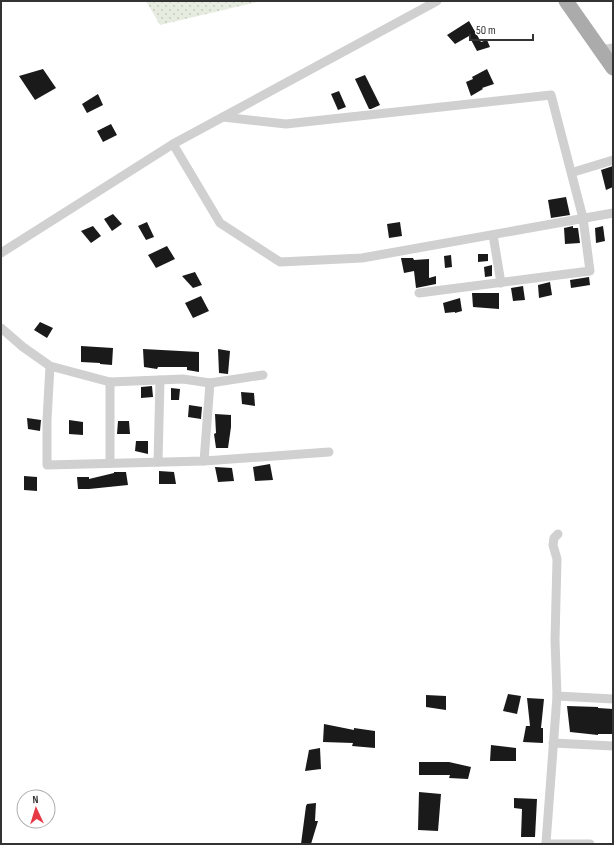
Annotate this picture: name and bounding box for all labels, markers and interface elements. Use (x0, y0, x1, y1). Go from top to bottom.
scale bar (470, 16, 533, 42)
text: 50 m (476, 23, 496, 38)
north arrow (16, 789, 56, 829)
text: N (32, 793, 39, 806)

